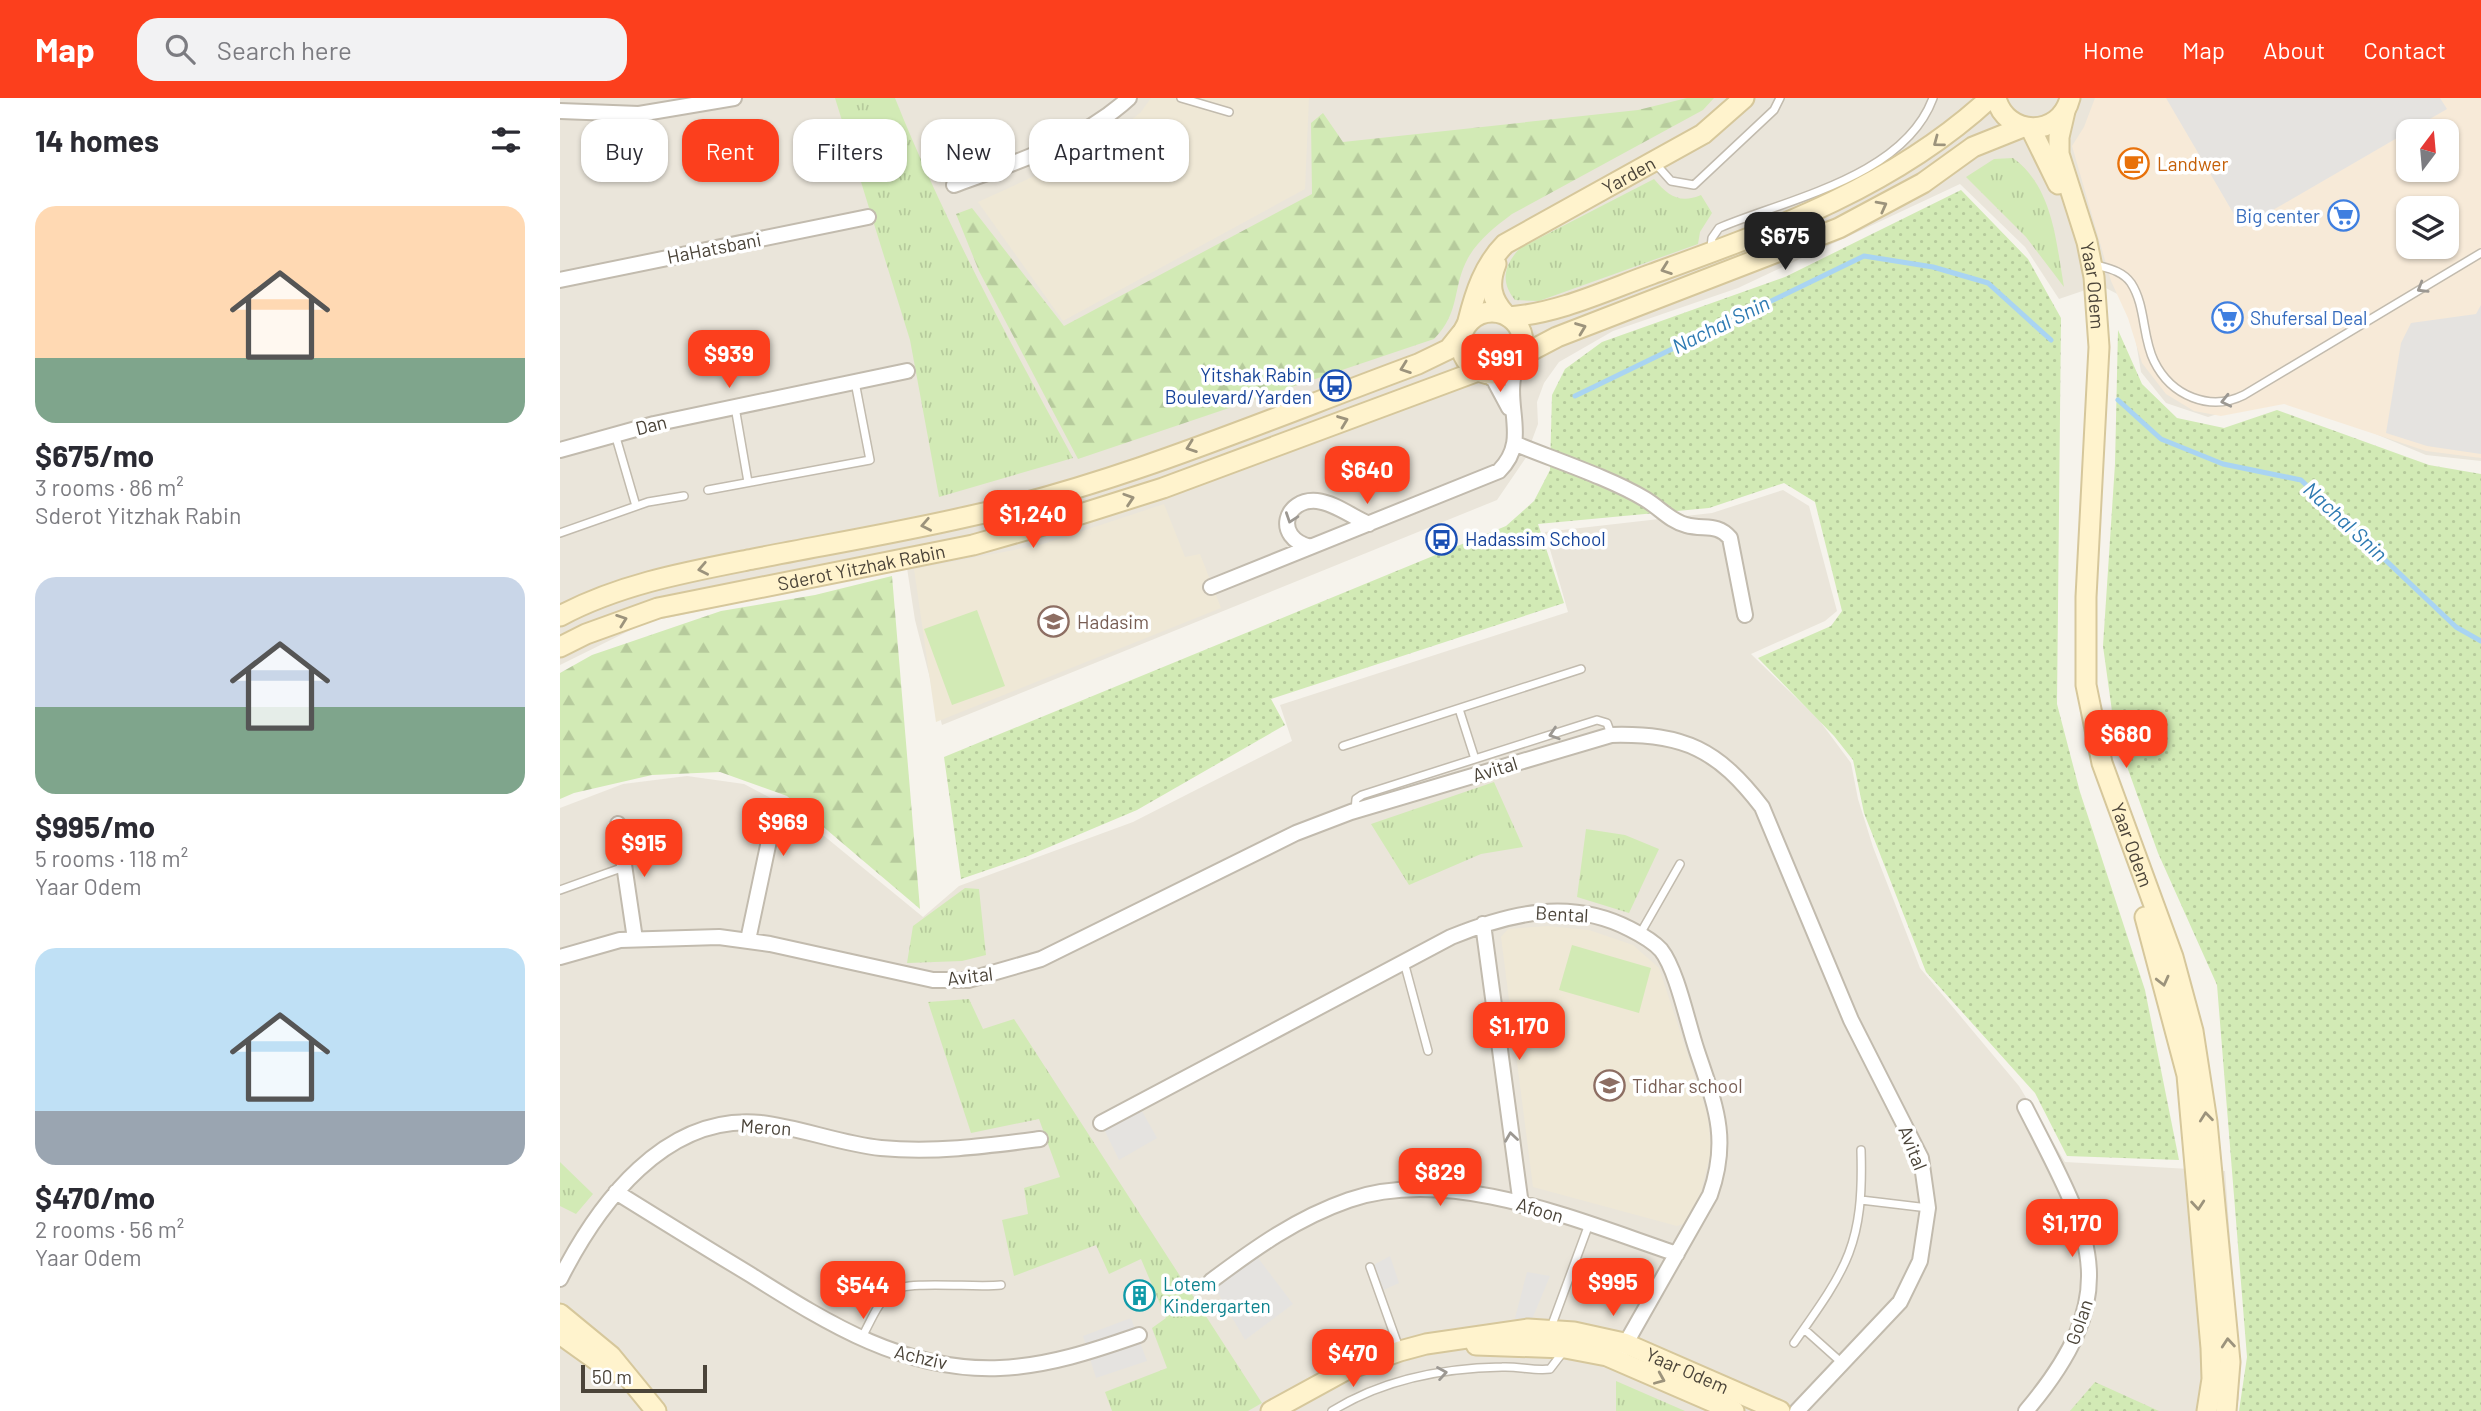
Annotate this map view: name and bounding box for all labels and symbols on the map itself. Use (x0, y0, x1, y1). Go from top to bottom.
north arrow (2396, 119, 2459, 182)
one-way arrow (1933, 133, 1945, 146)
cafe icon: Landwer (2117, 147, 2151, 181)
street label: Yarden (1598, 151, 1659, 199)
place label: Landwer (2157, 152, 2228, 175)
supermarket icon: Big center (2326, 199, 2360, 233)
one-way arrow (1875, 201, 1888, 214)
place label: Big center (2235, 204, 2320, 227)
pin: $675 (1744, 212, 1826, 272)
street label: HaHatsbani (665, 227, 763, 268)
street label: Yaar Odem (2076, 240, 2110, 330)
one-way arrow (1661, 261, 1673, 275)
one-way arrow (2417, 280, 2430, 293)
water label: Nachal Snin (1667, 289, 1773, 358)
supermarket icon: Shufersal Deal (2210, 301, 2244, 335)
place label: Shufersal Deal (2250, 306, 2367, 329)
one-way arrow (1574, 322, 1586, 336)
pin: $939 (688, 330, 770, 390)
pin: $991 (1459, 334, 1541, 394)
one-way arrow (1399, 360, 1411, 374)
place label: Yitshak Rabin Boulevard/Yarden (1165, 363, 1312, 408)
bus stop icon: Yitshak Rabin Boulevard/Yarden (1318, 369, 1352, 403)
one-way arrow (2220, 393, 2232, 407)
street label: Dan (633, 410, 669, 439)
one-way arrow (1336, 415, 1348, 429)
one-way arrow (1186, 439, 1198, 453)
pin: $640 (1326, 446, 1408, 506)
water label: Nachal Snin (2299, 476, 2393, 566)
pin: $1,240 (976, 490, 1090, 550)
one-way arrow (1122, 492, 1134, 507)
one-way arrow (1285, 511, 1299, 524)
one-way arrow (920, 517, 932, 532)
bus stop icon: Hadassim School (1425, 522, 1459, 556)
place label: Hadassim School (1465, 527, 1606, 550)
street label: Sderot Yitzhak Rabin (775, 539, 947, 595)
one-way arrow (697, 560, 709, 575)
school or university icon: Hadasim (1037, 605, 1071, 639)
place label: Hadasim (1077, 610, 1149, 633)
one-way arrow (616, 614, 628, 628)
pin: $680 (2085, 710, 2167, 770)
one-way arrow (1548, 725, 1560, 740)
street label: Avital (1470, 751, 1520, 786)
pin: $969 (742, 798, 824, 858)
street label: Yaar Odem (2106, 799, 2158, 890)
pin: $915 (603, 820, 685, 879)
street label: Bental (1535, 901, 1589, 926)
street label: Avital (946, 961, 994, 990)
one-way arrow (2155, 975, 2169, 987)
pin: $1,170 (1462, 1002, 1576, 1062)
school or university icon: Tidhar school (1592, 1069, 1626, 1103)
place label: Tidhar school (1632, 1074, 1743, 1097)
one-way arrow (2199, 1111, 2214, 1123)
street label: Meron (740, 1113, 792, 1140)
street label: Avital (1894, 1122, 1933, 1173)
one-way arrow (1504, 1131, 1519, 1143)
pin: $829 (1399, 1148, 1481, 1208)
street label: Afoon (1514, 1192, 1566, 1227)
pin: $1,170 (2015, 1200, 2129, 1259)
one-way arrow (2190, 1200, 2205, 1211)
pin: $995 (1572, 1258, 1654, 1318)
pin: $544 (822, 1262, 904, 1321)
place label: Lotem Kindergarten (1163, 1272, 1271, 1317)
building icon: Lotem Kindergarten (1123, 1278, 1157, 1312)
street label: Golan (2060, 1296, 2097, 1347)
pin: $470 (1312, 1330, 1394, 1389)
one-way arrow (2221, 1338, 2236, 1349)
street label: Achziv (892, 1339, 950, 1374)
street label: Yaar Odem (1642, 1342, 1732, 1398)
scale bar (581, 1362, 707, 1394)
one-way arrow (1436, 1366, 1448, 1381)
one-way arrow (1653, 1371, 1665, 1385)

